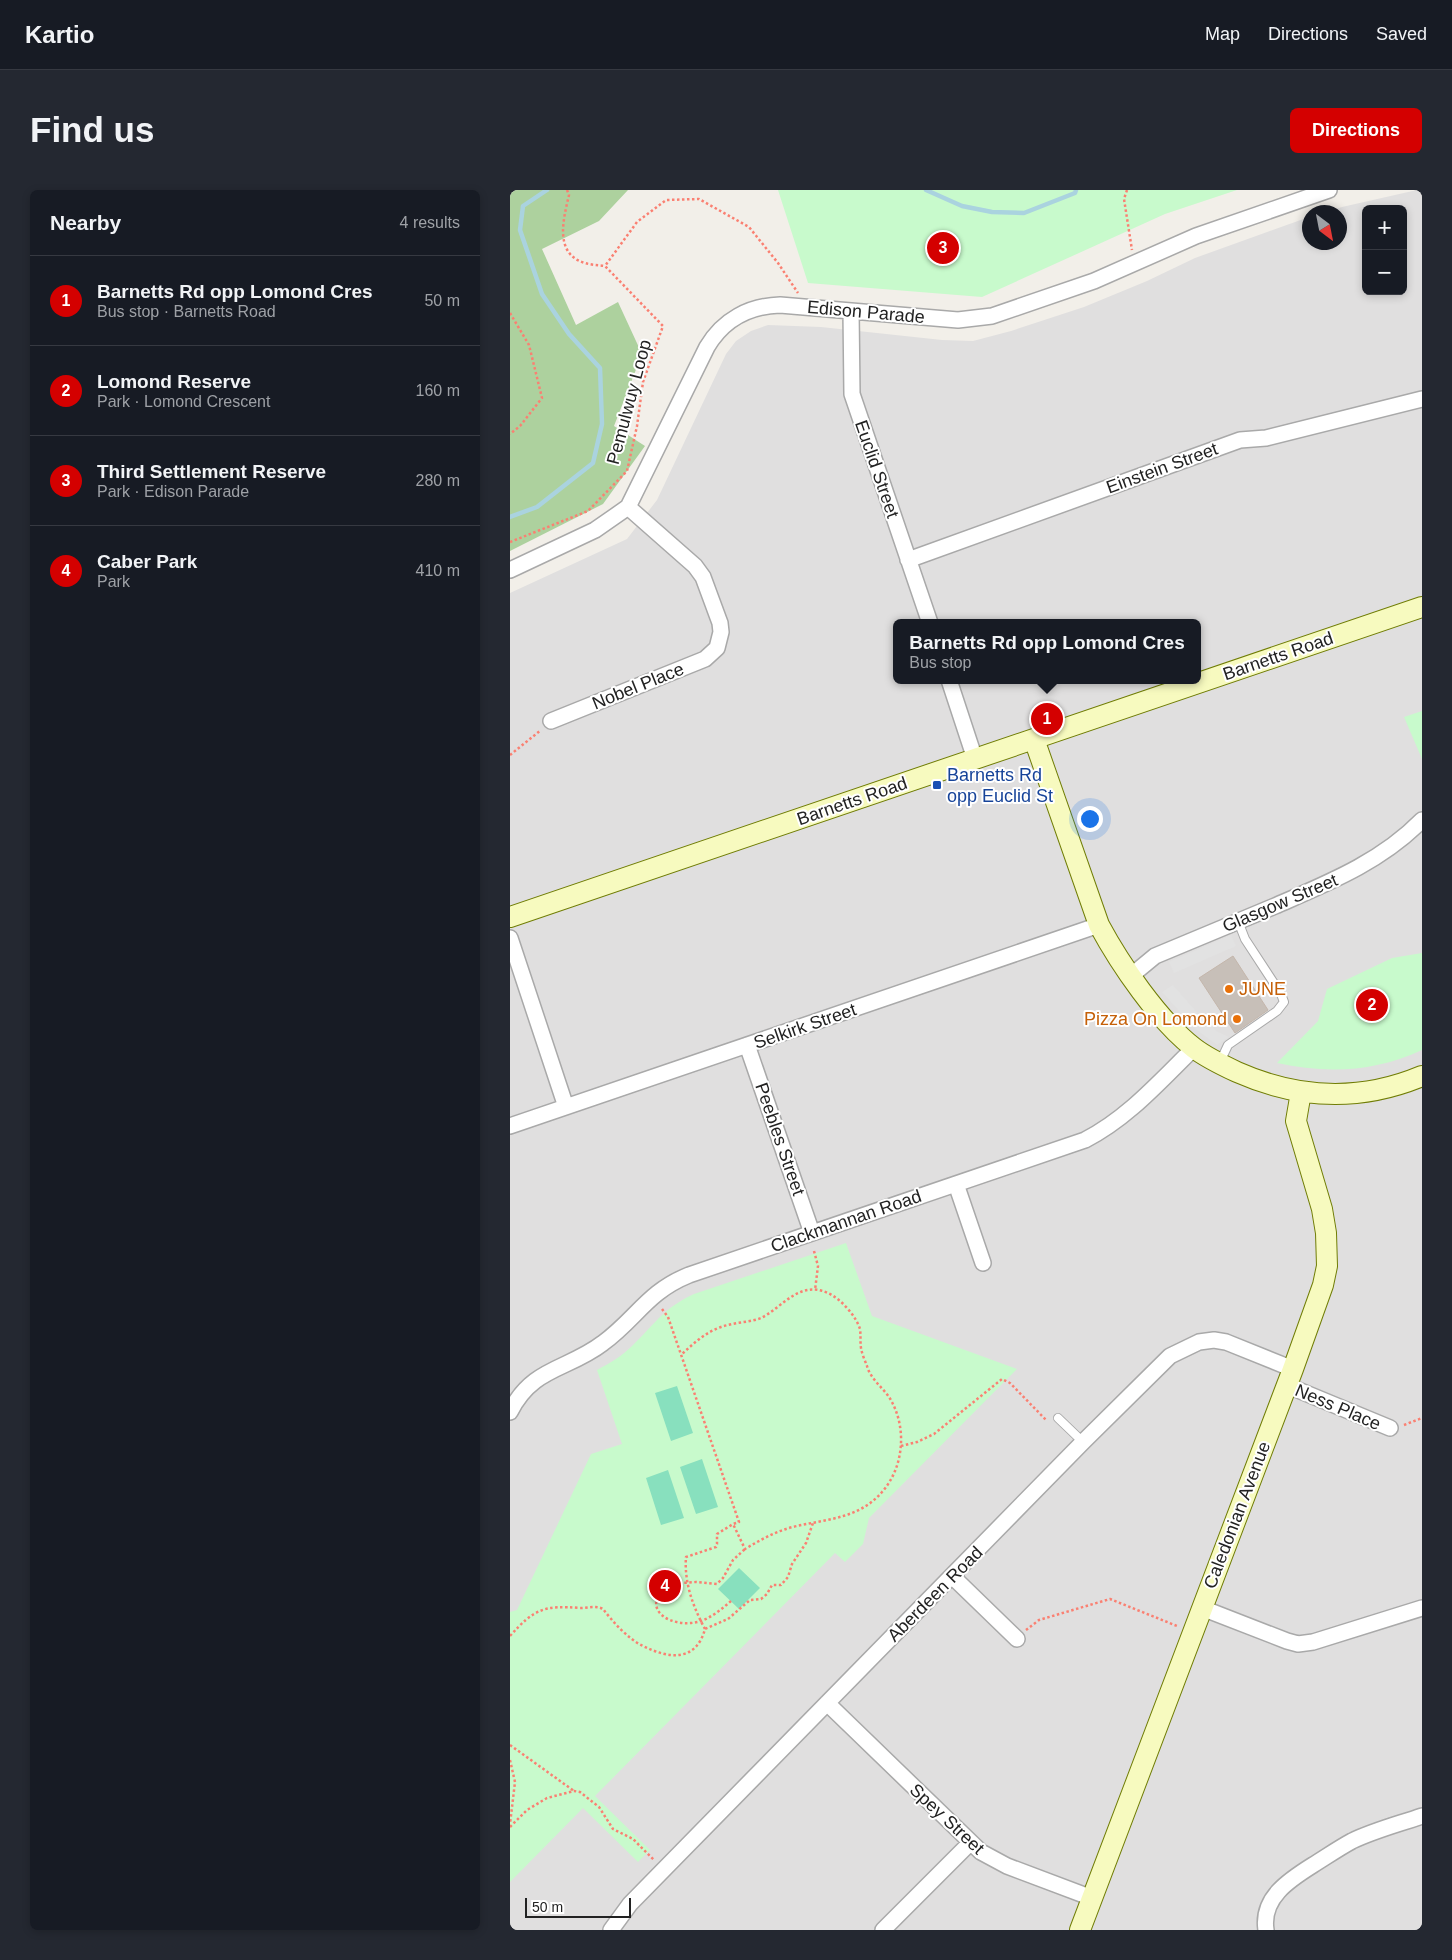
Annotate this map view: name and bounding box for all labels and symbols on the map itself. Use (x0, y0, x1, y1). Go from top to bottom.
north arrow (1302, 205, 1347, 250)
pin: 3 (927, 229, 959, 267)
street label: Edison Parade (806, 297, 926, 327)
street label: Pemulwuy Loop (603, 338, 655, 466)
street label: Euclid Street (851, 417, 903, 521)
street label: Einstein Street (1104, 439, 1220, 497)
street label: Barnetts Road (1220, 628, 1336, 684)
street label: Nobel Place (589, 659, 687, 713)
pin: 1 (1031, 700, 1063, 738)
place label: Barnetts Rd opp Euclid St (947, 765, 1053, 806)
street label: Barnetts Road (794, 773, 910, 829)
marker: Barnetts Rd opp Euclid St (931, 779, 943, 791)
your location (1077, 806, 1103, 832)
street label: Glasgow Street (1219, 870, 1341, 936)
place label: JUNE (1239, 979, 1286, 999)
marker: JUNE (1223, 983, 1235, 995)
pin: 2 (1356, 986, 1388, 1024)
street label: Selkirk Street (751, 999, 859, 1053)
place label: Pizza On Lomond (1084, 1009, 1227, 1029)
marker: Pizza On Lomond (1231, 1013, 1243, 1025)
street label: Peebles Street (751, 1080, 809, 1198)
street label: Clackmannan Road (768, 1186, 924, 1256)
street label: Ness Place (1292, 1380, 1384, 1434)
street label: Caledonian Avenue (1200, 1439, 1274, 1591)
street label: Aberdeen Road (883, 1542, 987, 1646)
pin: 4 (649, 1567, 681, 1605)
street label: Spey Street (906, 1780, 988, 1858)
scale bar (525, 1895, 631, 1918)

